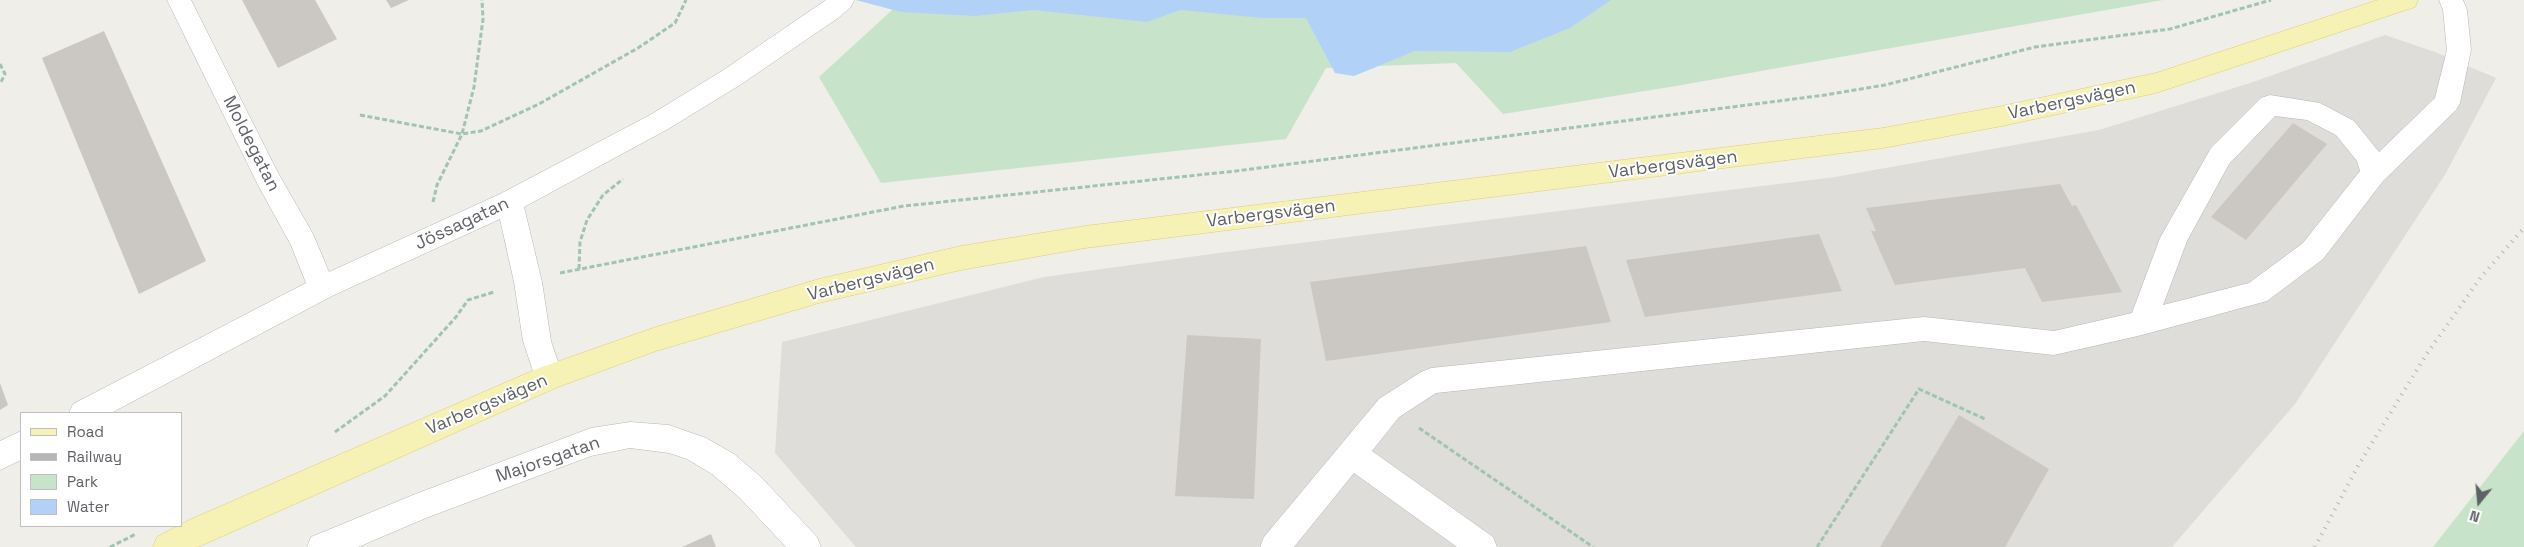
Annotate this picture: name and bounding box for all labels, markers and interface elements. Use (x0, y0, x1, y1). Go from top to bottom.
street label: Varbergsvägen (2006, 77, 2138, 125)
street label: Moldegatan (218, 93, 284, 195)
street label: Varbergsvägen (1607, 146, 1739, 184)
street label: Jössagatan (412, 193, 512, 255)
street label: Varbergsvägen (1205, 195, 1337, 233)
street label: Varbergsvägen (805, 254, 937, 306)
street label: Varbergsvägen (423, 370, 551, 440)
legend (20, 412, 182, 527)
text: Road (67, 422, 104, 441)
street label: Majorsgatan (493, 432, 603, 488)
text: Railway (67, 447, 122, 466)
text: Park (67, 472, 98, 491)
north arrow (2454, 477, 2504, 527)
text: Water (67, 497, 109, 516)
text: N (2468, 506, 2482, 526)

